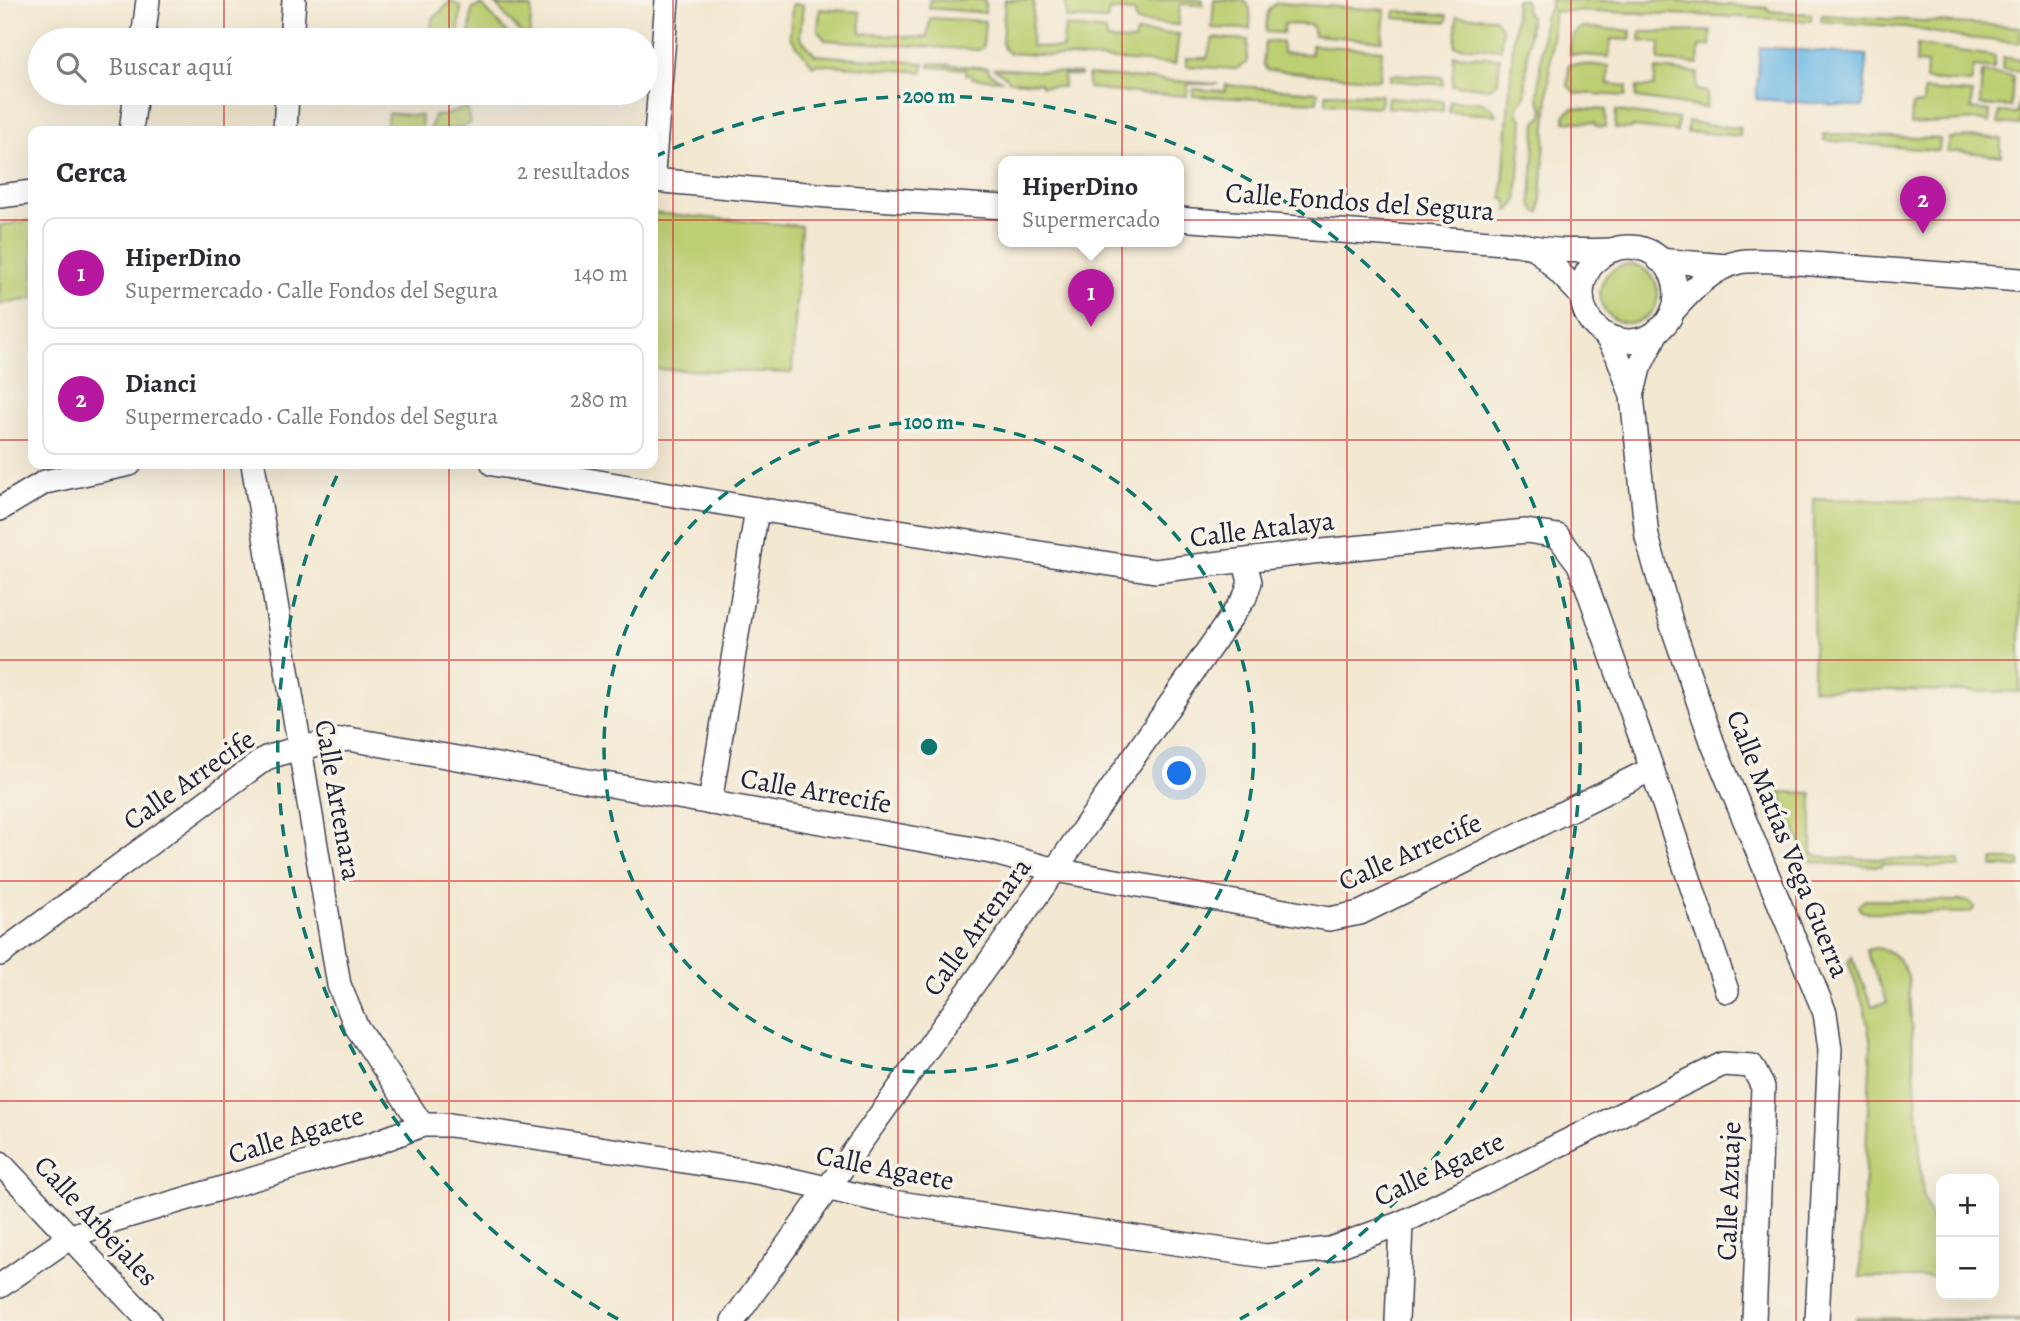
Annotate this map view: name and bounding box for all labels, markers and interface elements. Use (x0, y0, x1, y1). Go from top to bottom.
search box (28, 28, 658, 105)
icon: search (52, 48, 90, 86)
text: Buscar aquí (108, 49, 233, 84)
text: 200 m (903, 82, 956, 110)
text: Cerca (56, 152, 127, 192)
text: 2 resultados (517, 156, 630, 187)
popup (998, 156, 1184, 247)
text: HiperDino (1022, 169, 1138, 204)
street label: Calle Fondos del Segura (1224, 174, 1496, 230)
pin: 2 (1900, 176, 1946, 234)
text: Supermercado (1022, 204, 1160, 235)
text: HiperDino (125, 240, 241, 275)
text: 1 (77, 258, 85, 289)
text: 140 m (574, 258, 628, 289)
pin: 1 (1068, 269, 1114, 327)
text: Supermercado · Calle Fondos del Segura (125, 275, 498, 306)
text: Dianci (125, 366, 197, 401)
text: 2 (75, 384, 87, 415)
text: 280 m (570, 384, 628, 415)
text: Supermercado · Calle Fondos del Segura (125, 401, 498, 432)
text: 100 m (904, 408, 954, 436)
street label: Calle Atalaya (1188, 501, 1336, 557)
street label: Calle Matías Vega Guerra (1717, 705, 1859, 983)
street label: Calle Artenara (305, 717, 371, 883)
street label: Calle Arrecife (115, 721, 263, 839)
centre of rings (917, 735, 941, 759)
your location (1162, 756, 1196, 790)
street label: Calle Arrecife (737, 759, 895, 823)
street label: Calle Arrecife (1332, 804, 1488, 900)
street label: Calle Artenara (914, 850, 1040, 1004)
street label: Calle Agaete (224, 1096, 368, 1174)
street label: Calle Azuaje (1708, 1121, 1750, 1261)
street label: Calle Agaete (1368, 1122, 1510, 1216)
street label: Calle Agaete (813, 1136, 957, 1200)
street label: Calle Arbejales (25, 1147, 167, 1295)
map controls (1936, 1174, 1999, 1300)
button: + (1936, 1174, 1999, 1237)
button: − (1936, 1237, 1999, 1300)

